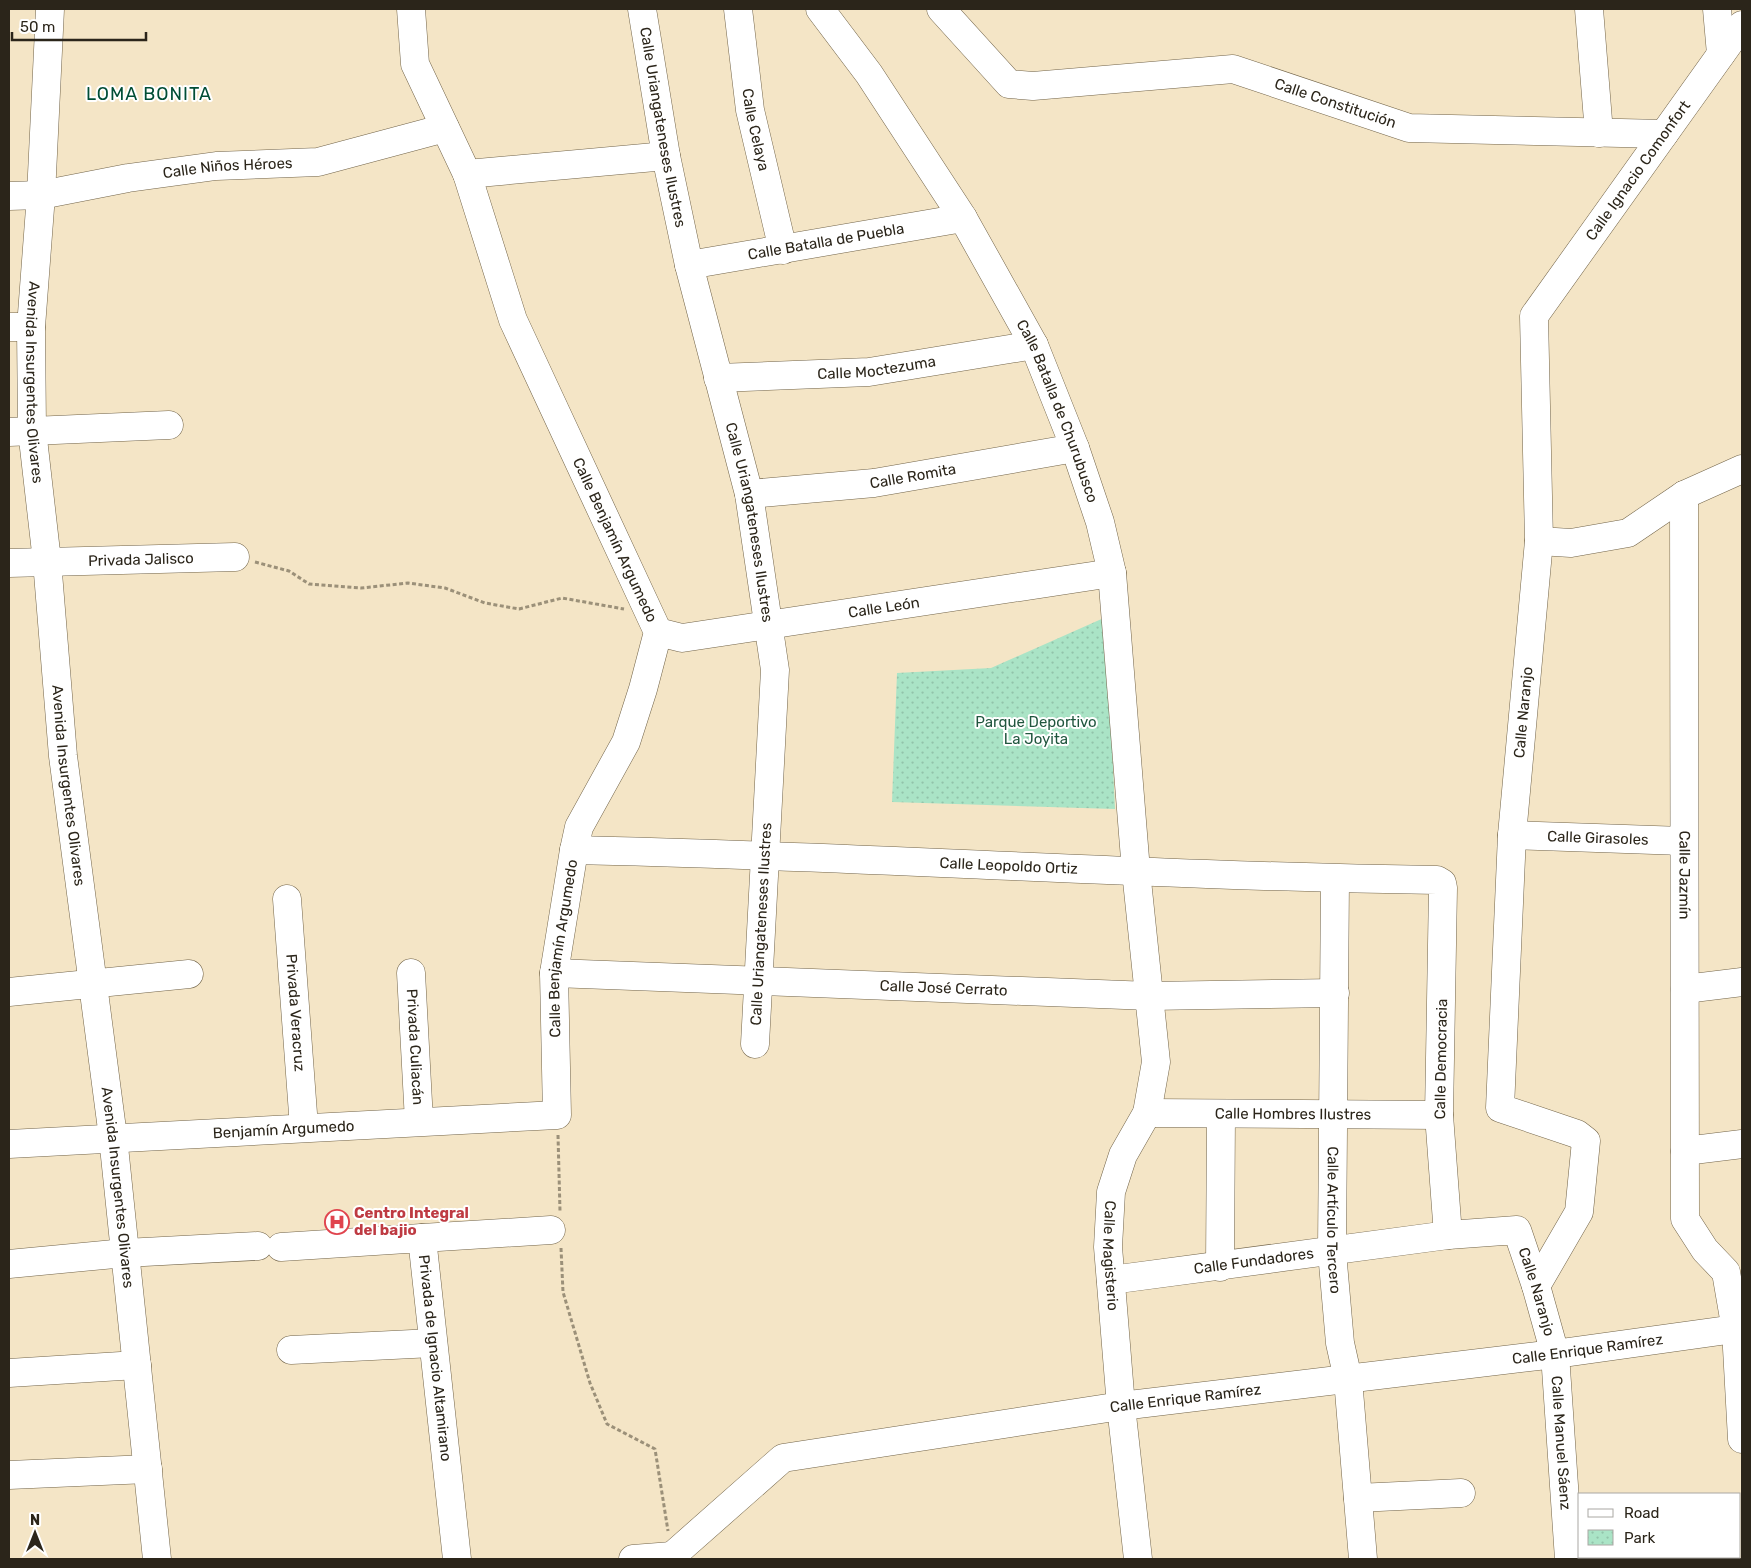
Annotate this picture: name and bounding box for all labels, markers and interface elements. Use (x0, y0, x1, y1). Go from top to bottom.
scale bar (12, 10, 146, 42)
text: 50 m (20, 18, 55, 36)
street label: Calle Uriangateneses Ilustres (636, 26, 690, 229)
street label: Calle Constitución (1272, 75, 1398, 132)
district label: LOMA BONITA (86, 83, 212, 105)
street label: Calle Celaya (738, 87, 773, 173)
street label: Calle Ignacio Comonfort (1582, 97, 1694, 244)
street label: Calle Niños Héroes (162, 154, 293, 182)
street label: Calle Batalla de Puebla (746, 219, 906, 264)
street label: Avenida Insurgentes Olivares (22, 281, 47, 485)
street label: Calle Batalla de Churubusco (1013, 316, 1102, 505)
street label: Calle Moctezuma (817, 352, 937, 383)
street label: Calle Uriangateneses Ilustres (722, 420, 777, 624)
street label: Calle Benjamín Argumedo (569, 455, 661, 625)
street label: Calle Romita (868, 460, 957, 493)
street label: Privada Jalisco (88, 549, 194, 570)
street label: Calle León (847, 593, 921, 622)
street label: Calle Naranjo (1510, 666, 1536, 759)
street label: Avenida Insurgentes Olivares (48, 684, 89, 888)
park label: Parque Deportivo La Joyita (975, 713, 1097, 748)
street label: Calle Uriangateneses Ilustres (747, 822, 775, 1026)
street label: Calle Girasoles (1547, 827, 1649, 849)
street label: Calle Jazmín (1675, 830, 1694, 920)
street label: Calle Leopoldo Ortiz (939, 854, 1079, 878)
street label: Calle Benjamín Argumedo (545, 858, 581, 1038)
street label: Privada Veracruz (282, 953, 309, 1072)
street label: Calle José Cerrato (879, 977, 1008, 1000)
street label: Privada Culiacán (403, 988, 427, 1106)
street label: Calle Democracia (1431, 999, 1451, 1119)
street label: Avenida Insurgentes Olivares (97, 1086, 138, 1289)
street label: Calle Hombres Ilustres (1215, 1104, 1372, 1124)
street label: Benjamín Argumedo (212, 1117, 355, 1142)
street label: Calle Artículo Tercero (1323, 1146, 1345, 1294)
street label: Calle Magisterio (1099, 1200, 1122, 1311)
place label: Centro Integral del bajio (354, 1204, 469, 1239)
hospital icon: Centro Integral del bajio (324, 1209, 350, 1235)
street label: Calle Fundadores (1193, 1244, 1315, 1278)
street label: Calle Naranjo (1515, 1245, 1559, 1338)
street label: Privada de Ignacio Altamirano (415, 1254, 455, 1462)
street label: Calle Enrique Ramírez (1511, 1330, 1664, 1368)
street label: Calle Manuel Sáenz (1548, 1375, 1575, 1511)
street label: Calle Enrique Ramírez (1109, 1380, 1262, 1417)
legend (1578, 1493, 1741, 1558)
text: Road (1624, 1504, 1660, 1522)
north arrow (10, 1508, 60, 1558)
text: N (30, 1512, 40, 1529)
text: Park (1624, 1529, 1655, 1547)

